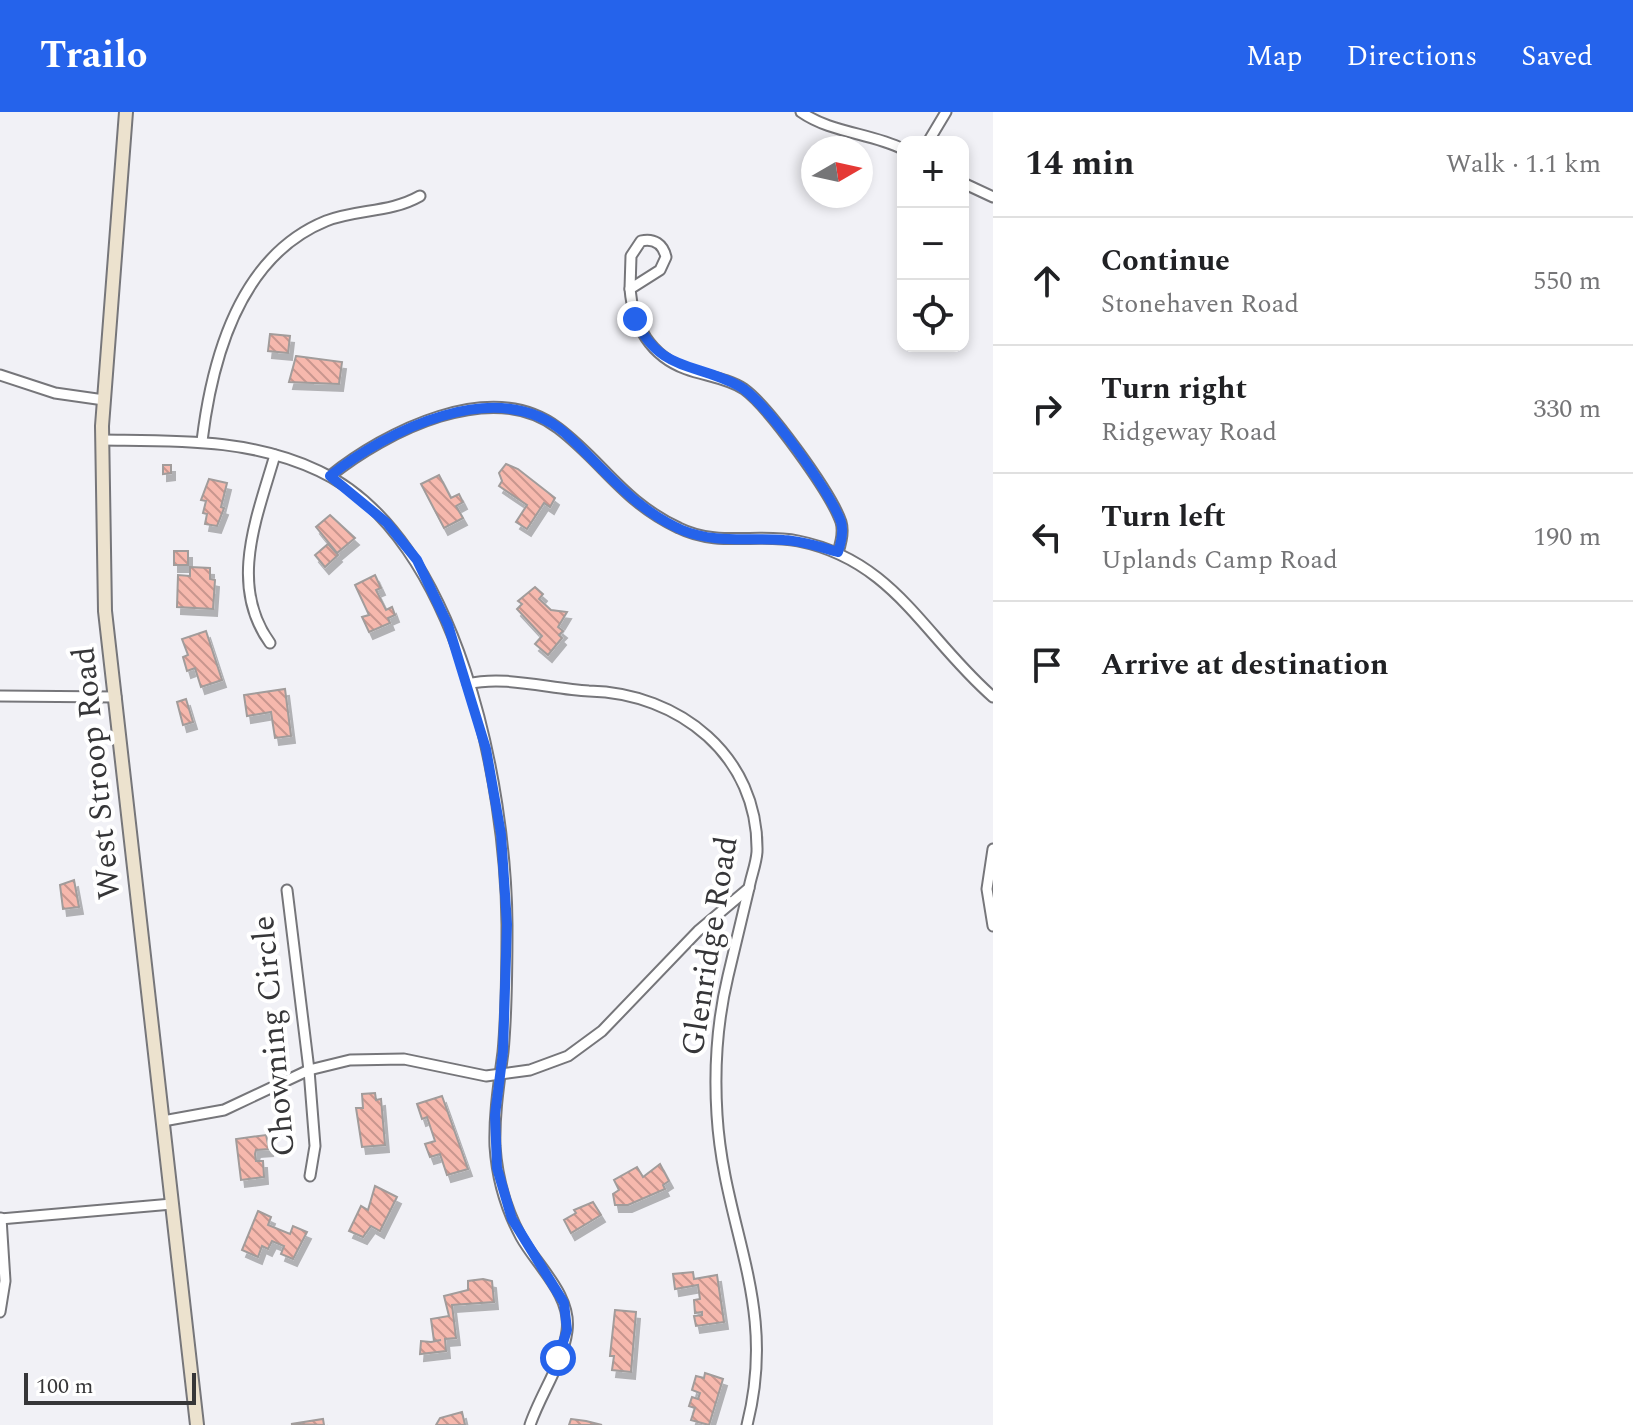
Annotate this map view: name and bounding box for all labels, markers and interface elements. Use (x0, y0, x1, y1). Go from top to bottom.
text: Trailo (40, 27, 147, 85)
text: Map (1246, 35, 1303, 78)
text: Directions (1347, 35, 1477, 78)
text: Saved (1521, 35, 1593, 78)
north arrow (801, 136, 873, 208)
map controls (897, 136, 969, 352)
button: + (897, 136, 969, 208)
text: 14 min (1025, 138, 1135, 190)
text: Walk · 1.1 km (1446, 144, 1601, 184)
button: − (897, 208, 969, 280)
text: Continue (1101, 238, 1230, 284)
icon: ahead (1025, 259, 1069, 303)
text: 550 m (1533, 261, 1601, 301)
button: locate (897, 280, 969, 352)
text: Stonehaven Road (1101, 284, 1299, 324)
route end (617, 301, 653, 337)
text: Turn right (1101, 366, 1247, 412)
icon: right (1025, 387, 1069, 431)
text: 330 m (1533, 389, 1601, 429)
text: Ridgeway Road (1101, 412, 1277, 452)
text: Turn left (1101, 494, 1226, 540)
icon: left (1025, 515, 1069, 559)
text: 190 m (1533, 517, 1601, 557)
text: Uplands Camp Road (1101, 540, 1338, 580)
text: Arrive at destination (1101, 642, 1388, 688)
icon: arrive (1025, 643, 1069, 687)
street label: West Stroop Road (59, 644, 135, 902)
street label: Glenridge Road (668, 833, 752, 1059)
street label: Chowning Circle (239, 913, 309, 1159)
route start (540, 1340, 576, 1376)
scale bar (24, 1369, 196, 1405)
text: 100 m (36, 1370, 93, 1403)

